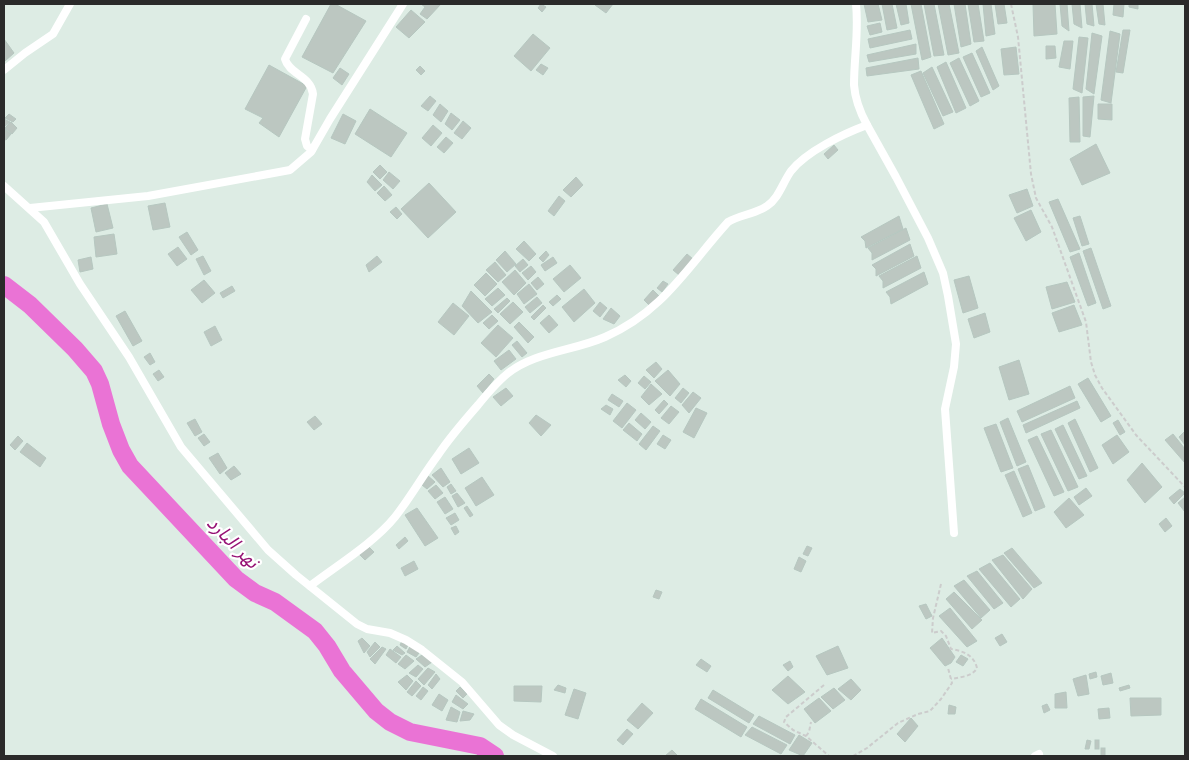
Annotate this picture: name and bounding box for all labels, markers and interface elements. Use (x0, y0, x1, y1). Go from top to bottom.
water label: نهر البارد (202, 511, 265, 574)

